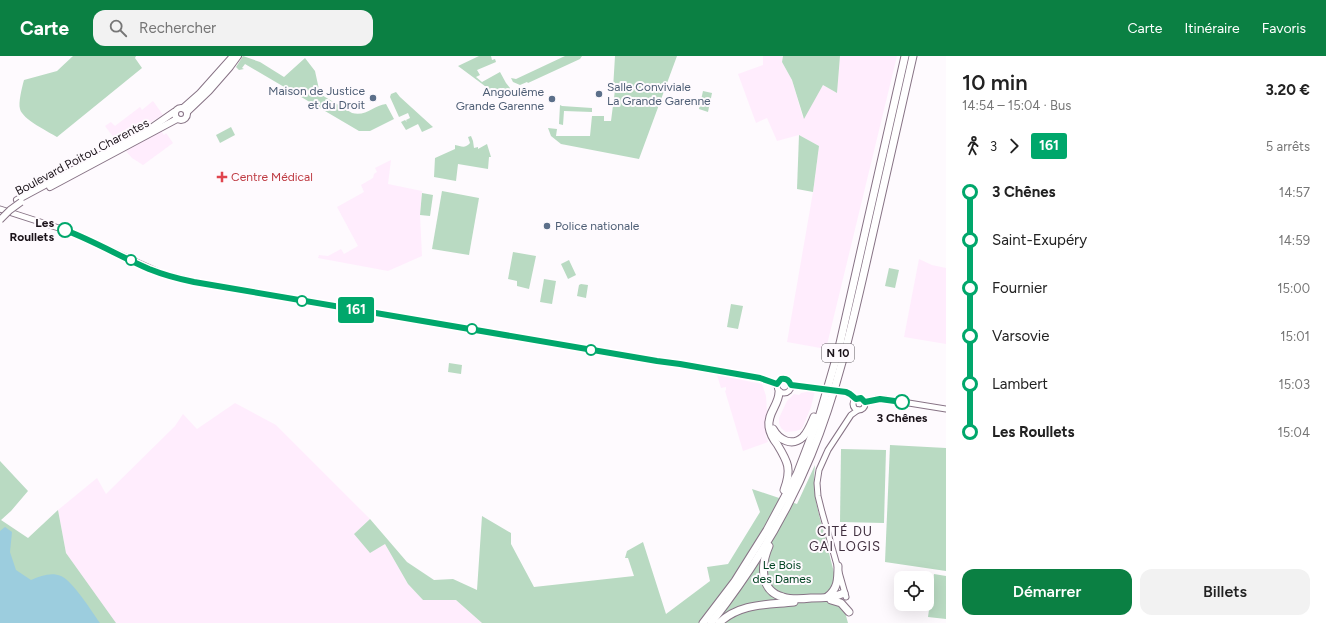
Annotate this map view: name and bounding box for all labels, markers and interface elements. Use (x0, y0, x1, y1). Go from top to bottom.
search box (93, 10, 373, 46)
text: Carte (20, 17, 69, 40)
icon: search (107, 17, 129, 39)
text: Rechercher (139, 19, 216, 37)
text: Carte (1128, 20, 1162, 37)
text: Itinéraire (1184, 20, 1240, 37)
text: Favoris (1262, 20, 1306, 37)
text: 10 min (962, 69, 1028, 96)
place label: Salle Conviviale La Grande Garenne (607, 80, 711, 108)
text: 3.20 € (1266, 81, 1310, 99)
place label: Maison de Justice et du Droit (268, 84, 365, 112)
place label: Angoulême Grande Garenne (456, 85, 544, 113)
marker: Salle Conviviale La Grande Garenne (594, 89, 604, 99)
marker: Maison de Justice et du Droit (368, 93, 378, 103)
marker: Angoulême Grande Garenne (547, 94, 557, 104)
text: 14:54 – 15:04 · Bus (962, 98, 1071, 113)
street label: Boulevard Poitou Charentes (13, 116, 152, 198)
icon: walk (962, 135, 984, 157)
icon: forward (1003, 135, 1025, 157)
text: 161 (1039, 137, 1059, 154)
text: 3 (990, 139, 997, 154)
text: 5 arrêts (1266, 139, 1310, 154)
place label: Centre Médical (231, 170, 313, 184)
marker: Centre Médical (216, 171, 228, 183)
text: 3 Chênes (992, 183, 1056, 201)
text: 14:57 (1279, 185, 1310, 200)
place label: Les Roullets (10, 216, 54, 244)
place label: Police nationale (555, 219, 640, 233)
marker: Police nationale (542, 221, 552, 231)
marker: Les Roullets (57, 222, 73, 238)
text: Saint-Exupéry (992, 231, 1087, 249)
text: 14:59 (1278, 233, 1310, 248)
unlabelled marker (125, 254, 137, 266)
text: Fournier (992, 279, 1047, 297)
text: 15:00 (1277, 281, 1310, 296)
unlabelled marker (296, 295, 308, 307)
line badge: 161 (333, 297, 379, 323)
text: 161 (346, 301, 366, 318)
unlabelled marker (466, 323, 478, 335)
text: Varsovie (992, 327, 1049, 345)
text: 15:01 (1280, 329, 1310, 344)
unlabelled marker (585, 344, 597, 356)
road number: N 10 (822, 344, 854, 362)
text: Lambert (992, 375, 1048, 393)
text: 15:03 (1278, 377, 1310, 392)
marker: 3 Chênes (894, 394, 910, 410)
place label: 3 Chênes (877, 411, 928, 425)
text: Les Roullets (992, 423, 1075, 441)
text: 15:04 (1277, 425, 1310, 440)
district label: CITÉ DU GAI LOGIS (809, 524, 881, 554)
park label: Le Bois des Dames (753, 558, 812, 586)
button: Démarrer (962, 569, 1132, 615)
button: Billets (1140, 569, 1310, 615)
map controls (894, 571, 934, 611)
button: locate (894, 571, 934, 611)

